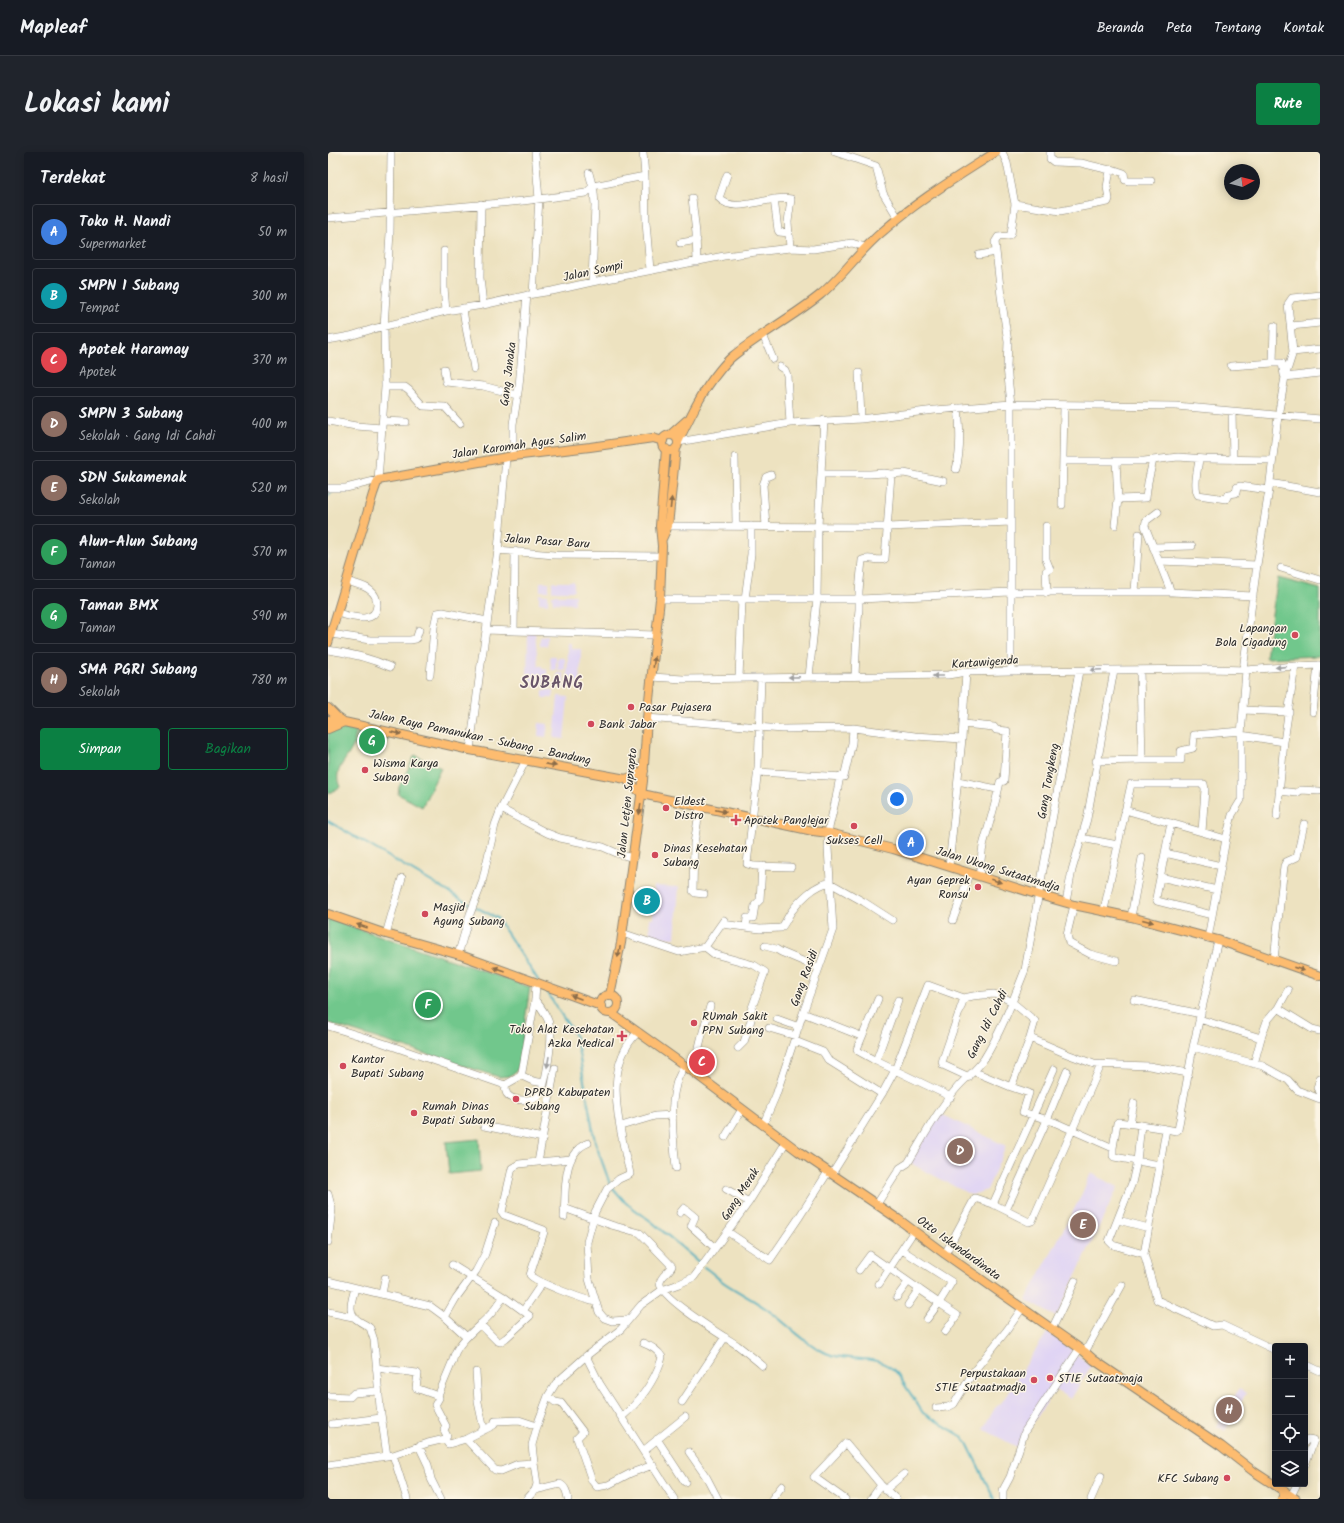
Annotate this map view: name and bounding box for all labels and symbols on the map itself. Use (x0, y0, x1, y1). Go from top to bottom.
north arrow (1224, 164, 1260, 200)
street label: Jalan Sompi (561, 256, 626, 287)
street label: Gang Janaka (495, 341, 522, 407)
street label: Jalan Karomah Agus Salim (451, 427, 588, 464)
one-way arrow (667, 497, 674, 509)
street label: Jalan Pasar Baru (504, 529, 591, 554)
place label: Lapangan Bola Cigadung (1215, 619, 1287, 652)
marker: Lapangan Bola Cigadung (1290, 630, 1300, 640)
street label: Kartawigenda (951, 651, 1019, 674)
one-way arrow (650, 656, 657, 668)
one-way arrow (1275, 663, 1287, 670)
one-way arrow (1090, 667, 1102, 674)
district label: SUBANG (520, 671, 584, 696)
one-way arrow (931, 673, 944, 679)
one-way arrow (787, 674, 800, 680)
place label: Pasar Pujasera (639, 698, 712, 717)
marker: Pasar Pujasera (626, 702, 636, 712)
street label: Jalan Raya Pamanukan - Subang - Bandung (367, 705, 593, 770)
place label: Bank Jabar (599, 715, 657, 734)
marker: Bank Jabar (586, 719, 596, 729)
pin: G (359, 726, 385, 756)
one-way arrow (390, 730, 403, 736)
street label: Gang Tongkeng (1032, 741, 1065, 821)
street label: Jalan Letjen Suprapto (612, 747, 643, 859)
place label: Wisma Karya Subang (373, 754, 439, 787)
one-way arrow (545, 762, 557, 768)
marker: Wisma Karya Subang (360, 765, 370, 775)
your location (887, 789, 907, 809)
place label: Eldest Distro (674, 792, 705, 825)
one-way arrow (636, 803, 643, 815)
marker: Eldest Distro (661, 803, 671, 813)
one-way arrow (715, 809, 727, 815)
place label: Apotek Panglejar (744, 811, 829, 830)
marker: Apotek Panglejar (731, 815, 741, 825)
marker: Sukses Cell (849, 821, 859, 831)
pin: A (898, 828, 924, 858)
place label: Sukses Cell (826, 831, 882, 850)
place label: Dinas Kesehatan Subang (663, 839, 747, 872)
street label: Jalan Ukong Sutaatmadja (934, 842, 1063, 897)
marker: Dinas Kesehatan Subang (650, 850, 660, 860)
place label: Ayan Geprek Ronsu' (907, 871, 970, 904)
one-way arrow (990, 878, 1002, 884)
marker: Ayan Geprek Ronsu' (973, 882, 983, 892)
pin: B (634, 886, 660, 916)
place label: Masjid Agung Subang (433, 898, 505, 931)
marker: Masjid Agung Subang (420, 909, 430, 919)
one-way arrow (1142, 919, 1154, 925)
one-way arrow (356, 922, 368, 928)
one-way arrow (616, 946, 622, 958)
street label: Gang Rasidi (785, 946, 824, 1009)
one-way arrow (493, 966, 505, 972)
one-way arrow (1293, 966, 1305, 972)
street label: Gang Idi Cahdi (962, 985, 1014, 1062)
pin: F (415, 990, 441, 1020)
one-way arrow (569, 994, 581, 1000)
place label: RUmah Sakit PPN Subang (702, 1007, 768, 1040)
marker: RUmah Sakit PPN Subang (689, 1018, 699, 1028)
place label: Toko Alat Kesehatan Azka Medical (509, 1020, 614, 1053)
marker: Toko Alat Kesehatan Azka Medical (617, 1031, 627, 1041)
pin: C (689, 1047, 715, 1077)
place label: Kantor Bupati Subang (351, 1050, 425, 1083)
one-way arrow (544, 1056, 550, 1069)
marker: Kantor Bupati Subang (338, 1061, 348, 1071)
place label: DPRD Kabupaten Subang (524, 1083, 610, 1116)
marker: DPRD Kabupaten Subang (511, 1094, 521, 1104)
place label: Rumah Dinas Bupati Subang (422, 1097, 496, 1130)
marker: Rumah Dinas Bupati Subang (409, 1108, 419, 1118)
pin: D (947, 1136, 973, 1166)
street label: Gang Merak (716, 1164, 765, 1225)
pin: E (1070, 1210, 1096, 1240)
street label: Otto Iskandardinata (913, 1211, 1005, 1286)
place label: Perpustakaan STIE Sutaatmadja (935, 1364, 1026, 1397)
place label: STIE Sutaatmaja (1058, 1369, 1143, 1388)
marker: STIE Sutaatmaja (1045, 1373, 1055, 1383)
marker: Perpustakaan STIE Sutaatmadja (1029, 1375, 1039, 1385)
pin: H (1216, 1395, 1242, 1425)
place label: KFC Subang (1157, 1469, 1219, 1488)
marker: KFC Subang (1222, 1473, 1232, 1483)

